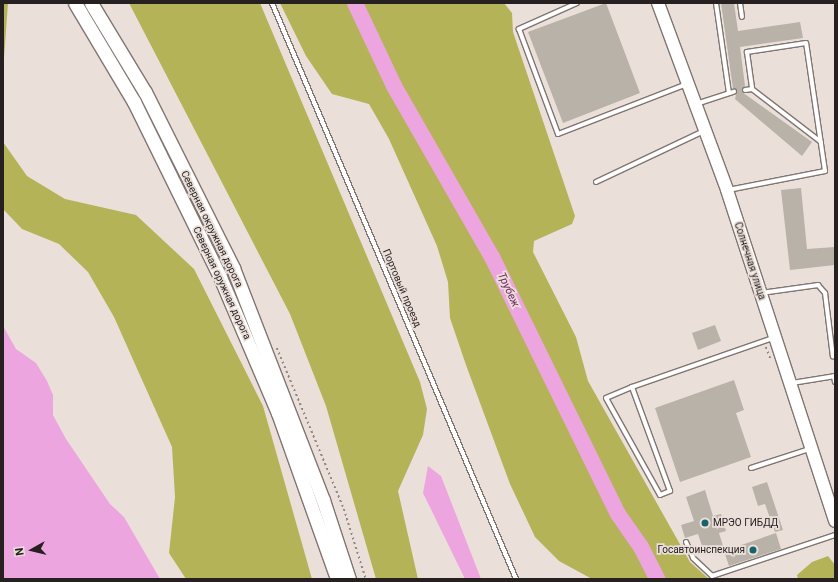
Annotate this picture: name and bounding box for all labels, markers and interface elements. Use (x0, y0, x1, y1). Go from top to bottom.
street label: Северная окружная дорога (178, 169, 246, 289)
street label: Солнечная улица (732, 221, 768, 301)
street label: Северная оружная дорога (191, 225, 253, 341)
street label: Портовый проезд (380, 247, 424, 329)
water label: Трубеж (494, 271, 522, 309)
place label: МРЭО ГИБДД (713, 517, 778, 529)
marker: МРЭО ГИБДД (700, 518, 710, 528)
north arrow (12, 530, 52, 570)
place label: Госавтоинспекция (658, 544, 745, 556)
marker: Госавтоинспекция (748, 545, 758, 555)
text: N (13, 547, 27, 556)

